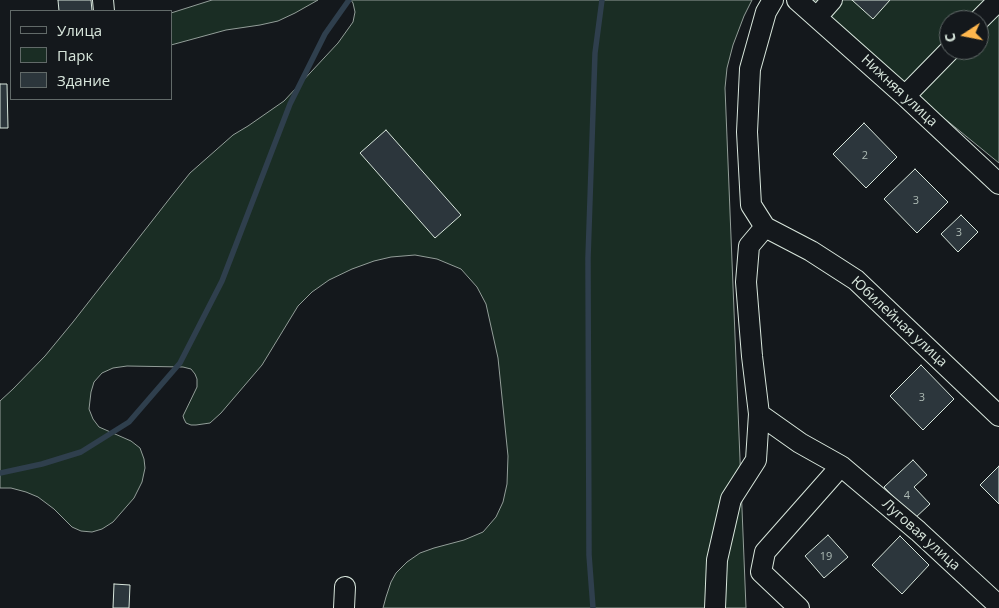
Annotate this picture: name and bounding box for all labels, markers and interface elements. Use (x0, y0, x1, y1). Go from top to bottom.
legend (10, 10, 172, 100)
north arrow (939, 10, 989, 60)
text: Улица (57, 20, 102, 40)
text: С (940, 32, 960, 44)
text: Парк (57, 45, 93, 65)
street label: Нижняя улица (857, 51, 941, 131)
text: Здание (57, 70, 110, 90)
house number: 2 (862, 149, 868, 163)
house number: 3 (913, 194, 919, 208)
house number: 3 (956, 226, 962, 240)
street label: Юбилейная улица (848, 273, 950, 371)
house number: 3 (919, 391, 925, 405)
house number: 4 (904, 489, 910, 503)
street label: Луговая улица (879, 496, 963, 574)
house number: 19 (820, 550, 832, 564)

